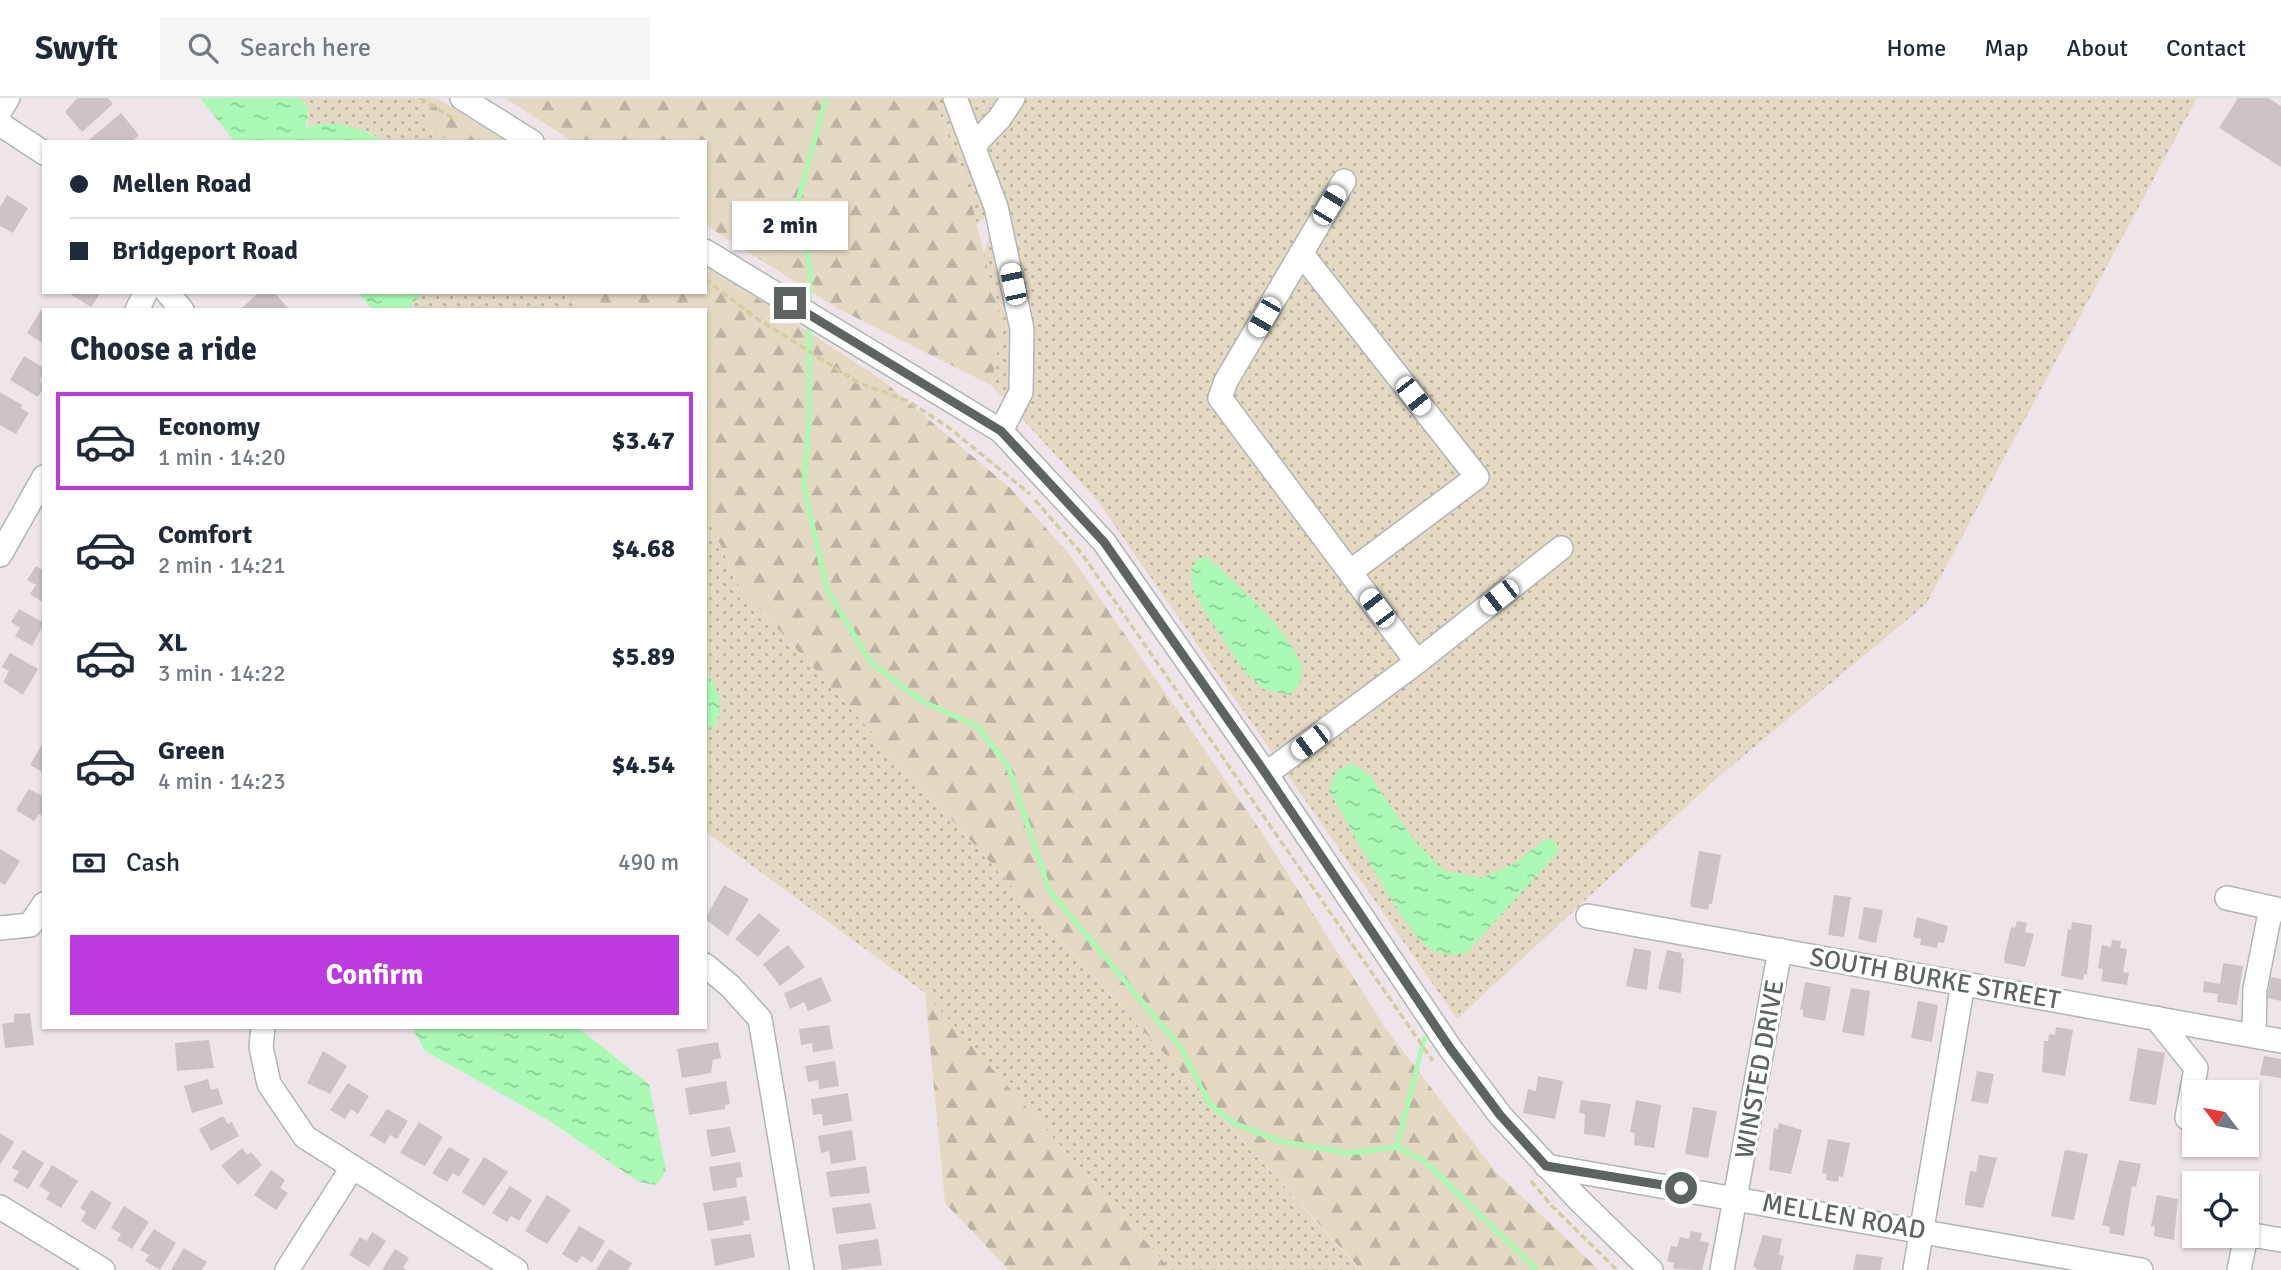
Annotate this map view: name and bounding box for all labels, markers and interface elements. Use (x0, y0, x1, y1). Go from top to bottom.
search box (160, 17, 650, 80)
text: Swyft (35, 28, 118, 69)
icon: search (184, 29, 222, 67)
text: Search here (240, 32, 371, 64)
text: Home (1886, 33, 1946, 63)
text: Map (1984, 33, 2029, 63)
text: About (2067, 33, 2128, 63)
text: Contact (2166, 33, 2246, 63)
text: Mellen Road (112, 168, 252, 200)
car (1310, 182, 1349, 228)
callout: 2 min (732, 202, 848, 250)
text: 2 min (762, 211, 818, 240)
text: Bridgeport Road (112, 235, 298, 267)
car (999, 261, 1028, 307)
route end (774, 287, 806, 319)
car (1245, 294, 1284, 340)
text: Choose a ride (70, 330, 257, 369)
car (1392, 373, 1435, 419)
icon: car (74, 410, 137, 473)
text: Economy (158, 411, 260, 443)
text: $3.47 (611, 425, 675, 457)
text: 1 min · 14:20 (158, 443, 286, 472)
icon: car (74, 518, 137, 581)
text: Comfort (158, 519, 252, 551)
text: $4.68 (611, 533, 675, 565)
text: 2 min · 14:21 (158, 551, 286, 580)
car (1476, 576, 1523, 618)
car (1356, 585, 1399, 631)
icon: car (74, 626, 137, 689)
text: XL (158, 627, 188, 659)
text: $5.89 (611, 641, 675, 673)
text: 3 min · 14:22 (158, 659, 286, 688)
car (1287, 721, 1334, 763)
icon: car (74, 734, 137, 797)
text: Green (158, 735, 225, 767)
text: $4.54 (611, 749, 675, 781)
text: 4 min · 14:23 (158, 767, 286, 796)
icon: cash (70, 844, 108, 882)
text: Cash (126, 847, 180, 879)
text: 490 m (618, 848, 679, 877)
button: Confirm (70, 935, 679, 1015)
street label: SOUTH BURKE STREET (1807, 941, 2063, 1017)
street label: WINSTED DRIVE (1729, 977, 1791, 1161)
north arrow (2182, 1080, 2259, 1157)
map controls (2182, 1080, 2259, 1248)
button: locate (2182, 1171, 2259, 1248)
route start (1665, 1172, 1697, 1204)
street label: MELLEN ROAD (1760, 1187, 1928, 1247)

